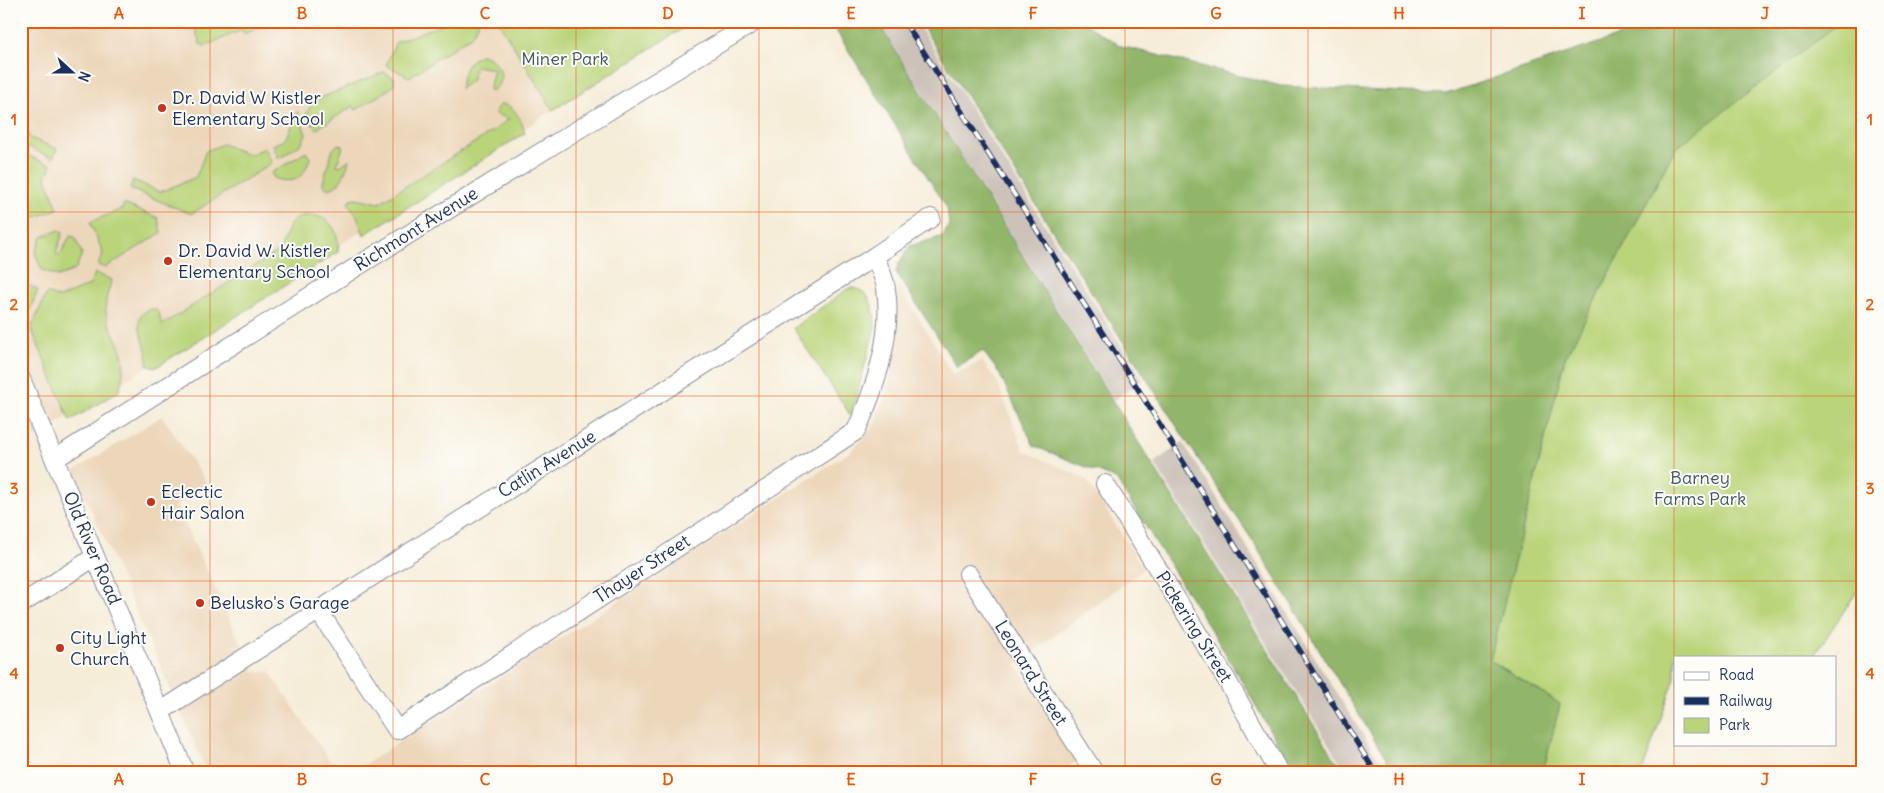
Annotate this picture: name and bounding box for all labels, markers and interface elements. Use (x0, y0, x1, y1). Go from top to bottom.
text: A (114, 3, 124, 23)
text: B (297, 3, 308, 23)
text: C (480, 3, 491, 23)
text: D (662, 3, 674, 23)
text: E (846, 3, 856, 23)
text: F (1028, 3, 1038, 23)
text: G (1210, 3, 1222, 23)
text: H (1393, 3, 1405, 23)
text: I (1579, 3, 1586, 23)
text: J (1761, 3, 1770, 23)
park label: Miner Park (521, 47, 609, 70)
north arrow (48, 48, 98, 98)
text: N (74, 69, 94, 84)
place label: Dr. David W Kistler Elementary School (172, 86, 324, 130)
marker: Dr. David W Kistler Elementary School (156, 102, 168, 114)
text: 1 (11, 109, 17, 129)
text: 1 (1867, 109, 1873, 129)
street label: Richmont Avenue (349, 181, 482, 276)
place label: Dr. David W. Kistler Elementary School (178, 239, 331, 283)
marker: Dr. David W. Kistler Elementary School (162, 255, 174, 267)
text: 2 (10, 294, 19, 314)
text: 2 (1866, 294, 1875, 314)
street label: Catlin Avenue (494, 424, 600, 503)
park label: Barney Farms Park (1654, 466, 1746, 510)
text: 3 (9, 478, 19, 498)
text: 3 (1865, 478, 1875, 498)
place label: Eclectic Hair Salon (161, 480, 245, 524)
street label: Old River Road (58, 488, 127, 608)
marker: Eclectic Hair Salon (145, 496, 157, 508)
street label: Thayer Street (590, 529, 694, 608)
street label: Pickering Street (1151, 567, 1238, 687)
place label: Belusko's Garage (210, 591, 349, 614)
marker: Belusko's Garage (194, 597, 206, 609)
street label: Leonard Street (990, 616, 1073, 730)
place label: City Light Church (70, 626, 147, 670)
marker: City Light Church (54, 642, 66, 654)
legend (1674, 656, 1836, 746)
text: 4 (9, 663, 19, 683)
text: 4 (1865, 663, 1875, 683)
text: Road (1719, 665, 1754, 684)
text: Railway (1719, 691, 1773, 710)
text: Park (1719, 715, 1750, 734)
text: A (114, 769, 124, 789)
text: B (297, 769, 308, 789)
text: C (480, 769, 491, 789)
text: D (662, 769, 674, 789)
text: E (846, 769, 856, 789)
text: F (1028, 769, 1038, 789)
text: G (1210, 769, 1222, 789)
text: H (1393, 769, 1405, 789)
text: I (1579, 769, 1586, 789)
text: J (1761, 769, 1770, 789)

